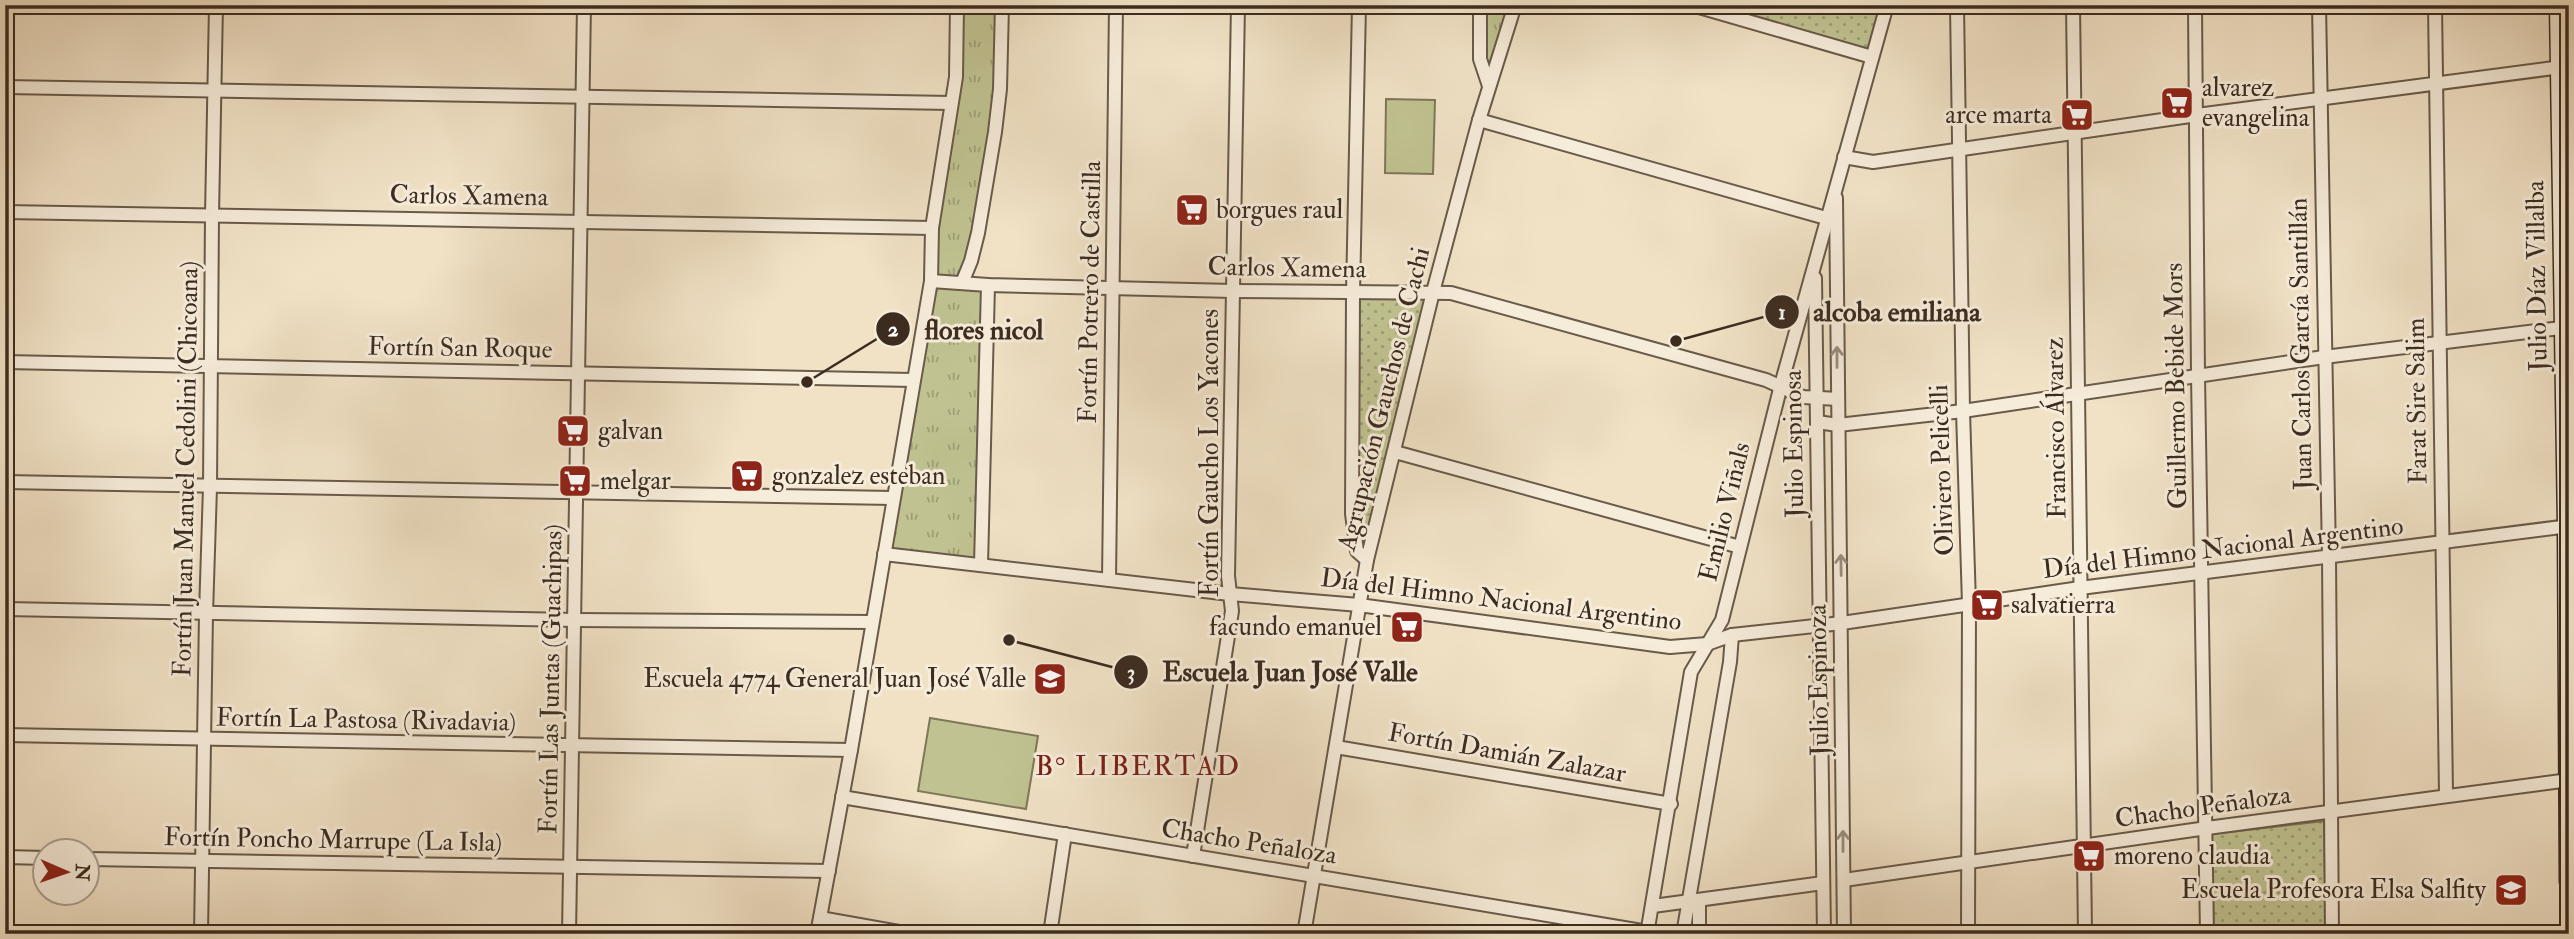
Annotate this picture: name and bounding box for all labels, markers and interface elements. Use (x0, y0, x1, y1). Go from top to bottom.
place label: alvarez evangelina (2202, 72, 2310, 134)
supermarket icon: alvarez evangelina (2158, 84, 2196, 122)
supermarket icon: arce marta (2058, 96, 2096, 134)
place label: arce marta (1945, 99, 2052, 131)
street label: Fortín Potrero de Castilla (1072, 160, 1108, 424)
street label: Carlos Xamena (389, 179, 549, 213)
street label: Julio Díaz Villalba (2519, 180, 2555, 373)
supermarket icon: borgues raul (1173, 191, 1211, 229)
place label: borgues raul (1216, 194, 1343, 226)
street label: Juan Carlos García Santillán (2282, 197, 2320, 492)
street label: Agrupación Gauchos de Cachi (1331, 244, 1438, 555)
street label: Carlos Xamena (1207, 251, 1367, 285)
street label: Fortín Juan Manuel Cedolini (Chicoana) (166, 261, 206, 677)
street label: Guillermo Bebide Mors (2158, 262, 2194, 509)
callout: alcoba emiliana (1765, 287, 1995, 336)
text: alcoba emiliana (1813, 295, 1982, 330)
text: 1 (1778, 299, 1786, 326)
callout: flores nicol (875, 304, 1057, 353)
street label: Fortín Gaucho Los Yacones (1194, 309, 1226, 597)
text: flores nicol (924, 313, 1044, 348)
text: 2 (888, 316, 899, 343)
street label: Farat Sire Salim (2400, 317, 2434, 485)
street label: Fortín San Roque (367, 330, 553, 366)
street label: Francisco Álvarez (2036, 336, 2074, 519)
one-way arrow (1830, 346, 1844, 369)
street label: Julio Espinosa (1777, 369, 1812, 519)
street label: Oliviero Pelicelli (1923, 384, 1961, 556)
supermarket icon: galvan (554, 412, 592, 450)
place label: galvan (598, 415, 663, 447)
street label: Emilio Viñals (1692, 439, 1758, 585)
supermarket icon: gonzalez esteban (728, 457, 766, 495)
place label: gonzalez esteban (772, 460, 945, 492)
supermarket icon: melgar (556, 462, 594, 500)
place label: melgar (600, 465, 671, 497)
street label: Día del Himno Nacional Argentino (2041, 510, 2405, 586)
street label: Fortín Las Juntas (Guachipas) (532, 524, 571, 834)
one-way arrow (1834, 553, 1847, 576)
street label: Día del Himno Nacional Argentino (1319, 562, 1683, 638)
supermarket icon: salvatierra (1968, 586, 2006, 624)
place label: salvatierra (2011, 589, 2115, 621)
street label: Julio Espinoza (1802, 604, 1837, 757)
supermarket icon: facundo emanuel (1388, 608, 1426, 646)
place label: facundo emanuel (1209, 611, 1382, 643)
callout: Escuela Juan José Valle (1114, 647, 1432, 696)
text: Escuela Juan José Valle (1162, 655, 1418, 690)
text: 3 (1127, 659, 1135, 686)
school or university icon: Escuela 4774 General Juan José Valle (1031, 660, 1069, 698)
place label: Escuela 4774 General Juan José Valle (643, 663, 1026, 695)
street label: Fortín La Pastosa (Rivadavia) (215, 701, 517, 739)
street label: Fortín Damián Zalazar (1385, 716, 1629, 790)
district label: B° LIBERTAD (1035, 749, 1241, 784)
street label: Chacho Peñaloza (2113, 779, 2293, 835)
street label: Chacho Peñaloza (1159, 812, 1339, 872)
street label: Fortín Poncho Marrupe (La Isla) (164, 821, 502, 860)
one-way arrow (1836, 830, 1850, 853)
supermarket icon: moreno claudia (2070, 837, 2108, 875)
north arrow (32, 838, 102, 908)
place label: moreno claudia (2114, 840, 2270, 872)
text: N (70, 863, 94, 882)
school or university icon: Escuela Profesora Elsa Salfity (2492, 871, 2530, 909)
place label: Escuela Profesora Elsa Salfity (2181, 874, 2487, 906)

